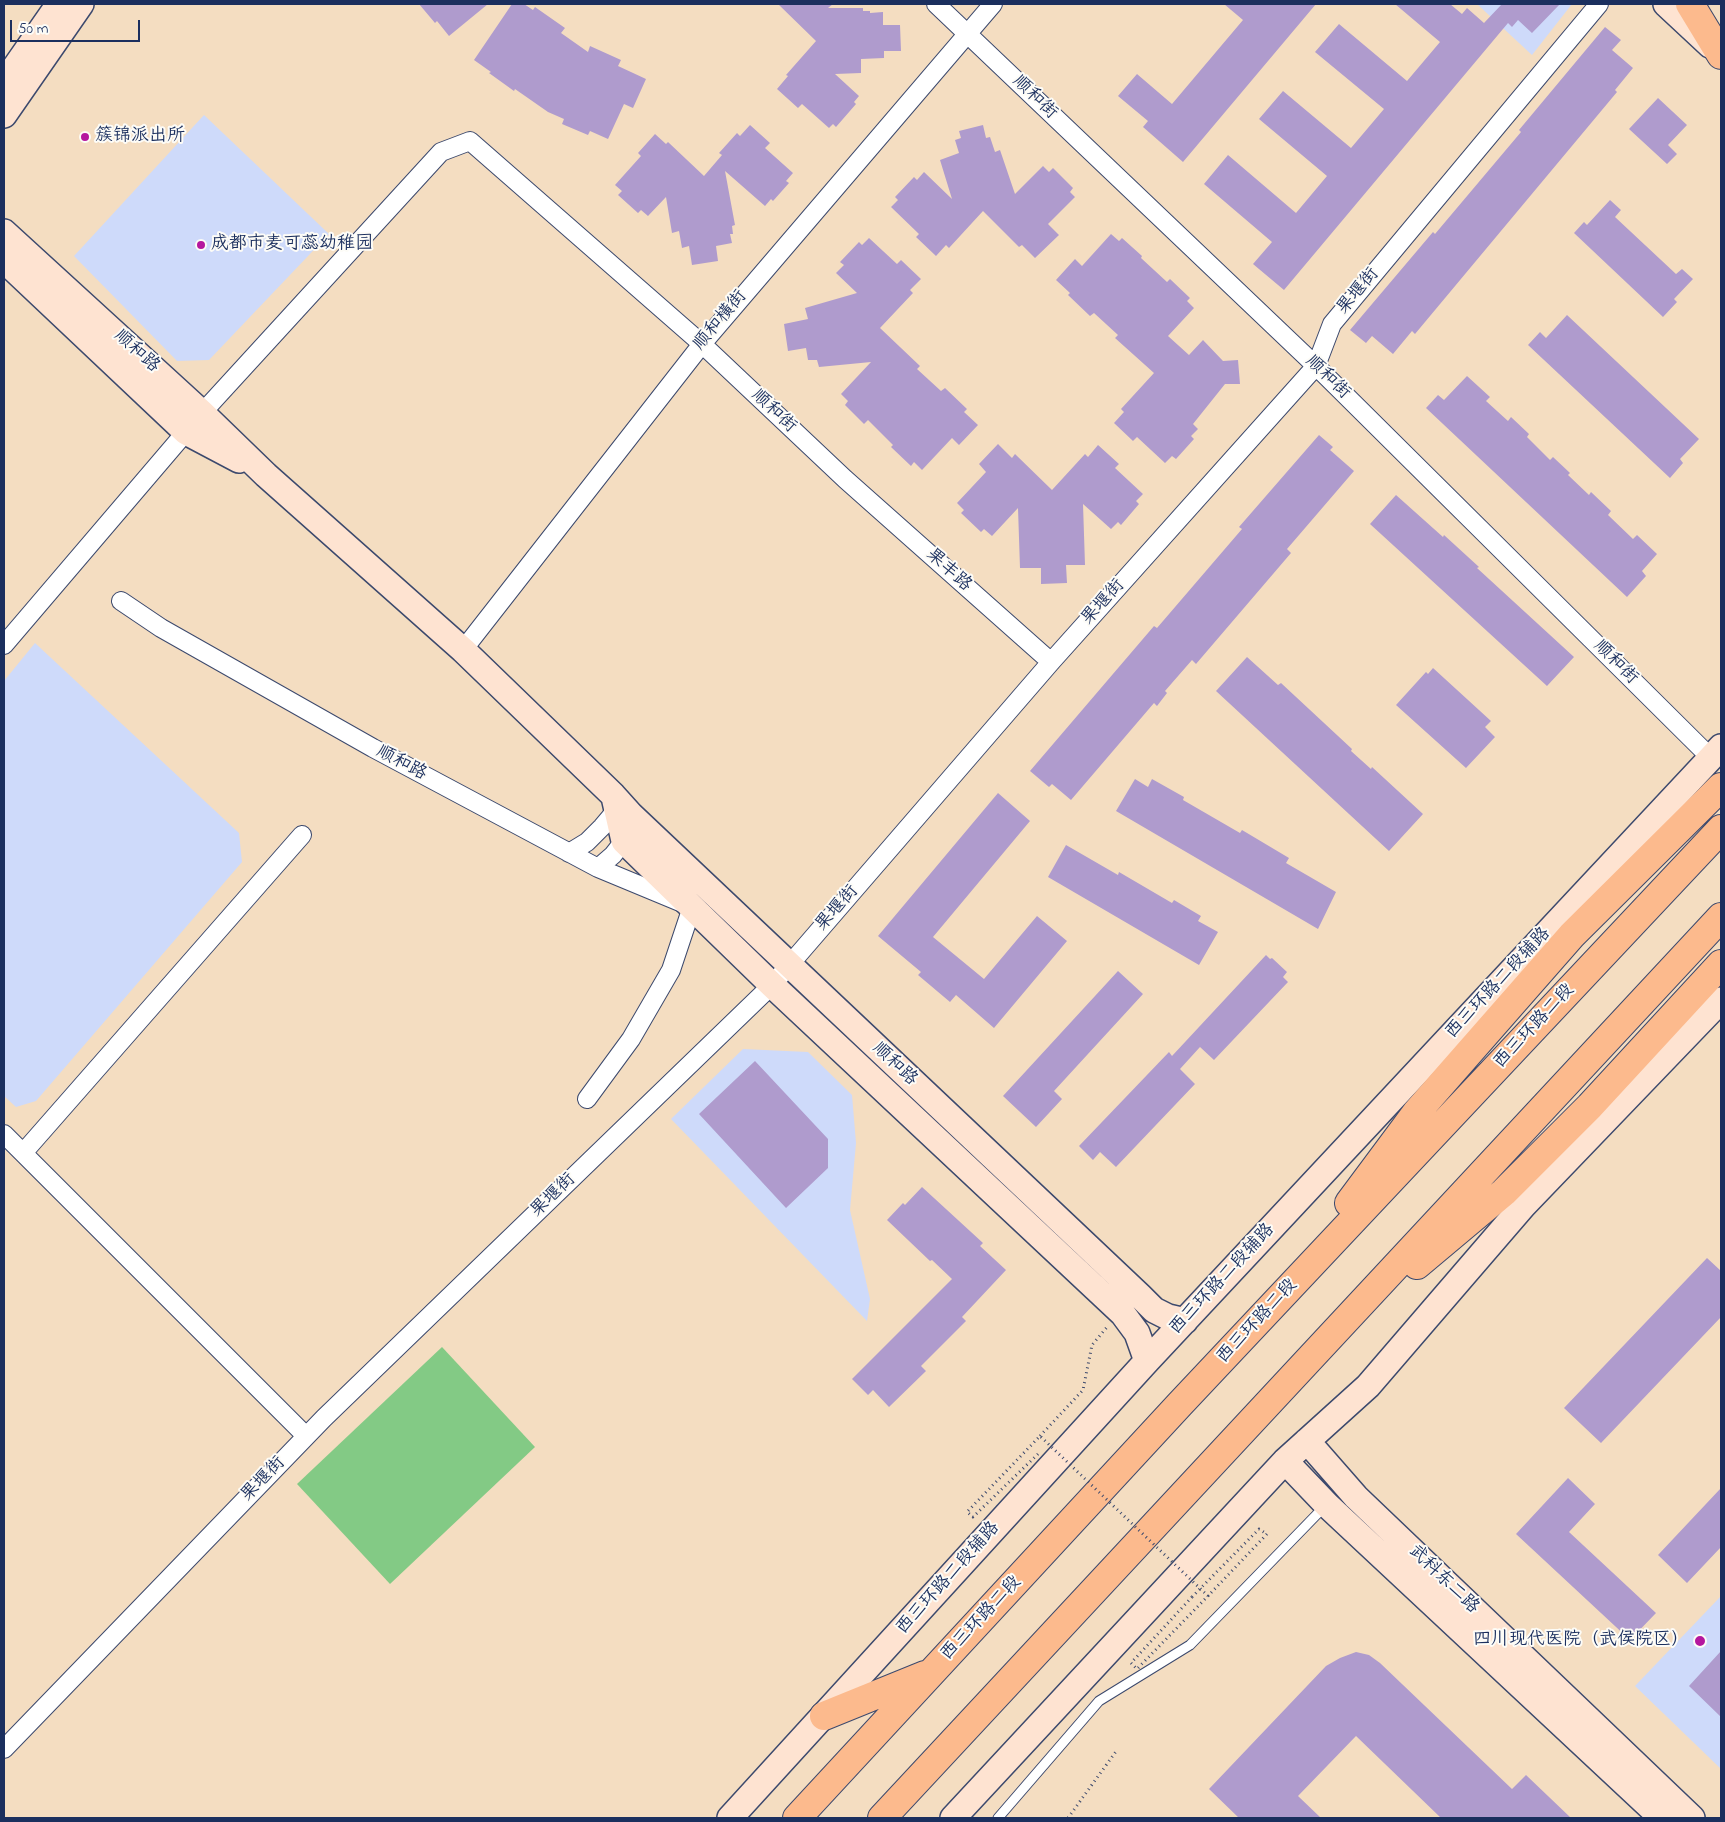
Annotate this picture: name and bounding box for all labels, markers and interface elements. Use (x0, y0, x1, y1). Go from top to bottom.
scale bar (12, 10, 142, 42)
text: 50 m (18, 18, 48, 40)
street label: 顺和街 (1007, 71, 1061, 125)
place label: 簇锦派出所 (95, 126, 185, 148)
marker: 簇锦派出所 (79, 131, 91, 143)
place label: 成都市麦可蕊幼稚园 (211, 234, 373, 256)
marker: 成都市麦可蕊幼稚园 (195, 239, 207, 251)
street label: 果堰街 (1333, 264, 1385, 320)
street label: 顺和横街 (690, 286, 752, 356)
street label: 顺和路 (109, 326, 163, 378)
street label: 顺和街 (1300, 351, 1354, 405)
street label: 顺和街 (746, 386, 800, 438)
street label: 果丰路 (921, 545, 975, 597)
street label: 果堰街 (1078, 576, 1130, 630)
street label: 顺和街 (1588, 636, 1642, 690)
street label: 顺和路 (372, 742, 430, 786)
street label: 果堰街 (812, 882, 864, 936)
street label: 西三环路二段辅路 (1442, 924, 1556, 1044)
street label: 西三环路二段 (1490, 980, 1580, 1074)
street label: 顺和路 (867, 1039, 921, 1091)
street label: 果堰街 (527, 1169, 581, 1223)
street label: 西三环路二段辅路 (1166, 1220, 1280, 1340)
street label: 西三环路二段 (1213, 1275, 1303, 1369)
street label: 果堰街 (237, 1453, 291, 1507)
street label: 西三环路二段辅路 (893, 1518, 1005, 1640)
street label: 武科东二路 (1403, 1541, 1483, 1619)
street label: 西三环路二段 (937, 1572, 1027, 1666)
place label: 四川现代医院（武侯院区） (1473, 1630, 1689, 1652)
marker: 四川现代医院（武侯院区） (1693, 1634, 1707, 1648)

